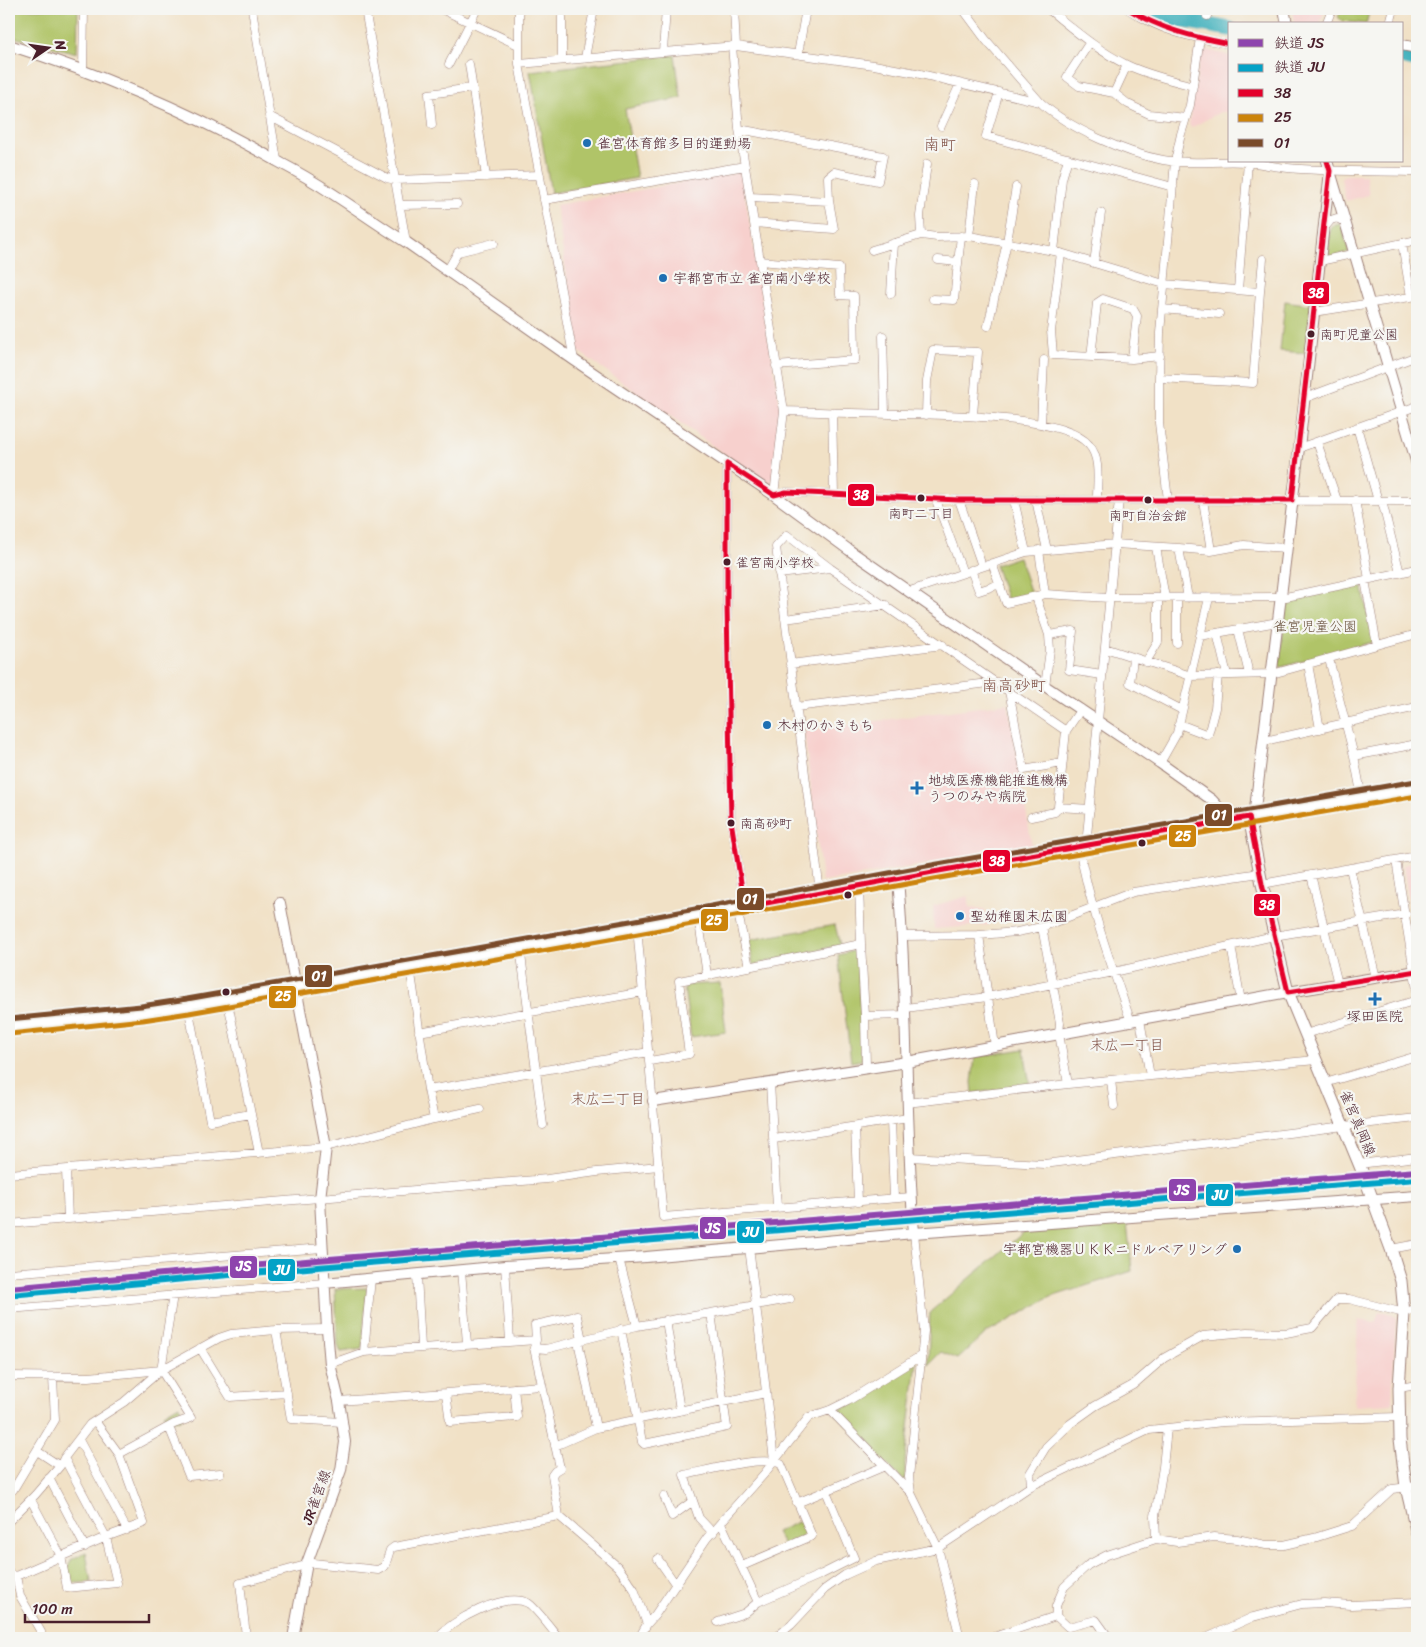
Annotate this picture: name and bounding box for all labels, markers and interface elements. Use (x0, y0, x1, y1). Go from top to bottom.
north arrow (22, 22, 72, 72)
legend (1228, 22, 1404, 162)
text: 鉄道 JS (1274, 30, 1325, 56)
text: N (47, 37, 74, 53)
text: 鉄道 JU (1274, 54, 1326, 80)
text: 38 (1274, 80, 1291, 106)
text: 25 (1274, 104, 1292, 130)
district label: 南町 (924, 130, 956, 159)
text: 01 (1274, 130, 1290, 156)
place label: 雀宮体育館多目的運動場 (597, 131, 751, 156)
marker: 雀宮体育館多目的運動場 (581, 137, 593, 149)
place label: 宇都宮市立 雀宮南小学校 (673, 266, 831, 291)
marker: 宇都宮市立 雀宮南小学校 (657, 272, 669, 284)
line badge: 38 (1302, 281, 1330, 305)
text: 38 (1307, 281, 1325, 306)
place label: 南町児童公園 (1320, 323, 1398, 346)
marker: 南町児童公園 (1306, 329, 1316, 339)
line badge: 38 (847, 483, 875, 507)
text: 38 (852, 483, 870, 508)
marker: 南町二丁目 (916, 493, 926, 503)
marker: 南町自治会館 (1143, 495, 1153, 505)
place label: 南町二丁目 (888, 502, 954, 525)
place label: 南町自治会館 (1109, 504, 1187, 527)
place label: 雀宮南小学校 (736, 551, 814, 574)
marker: 雀宮南小学校 (722, 557, 732, 567)
park label: 雀宮児童公園 (1273, 614, 1357, 639)
district label: 南高砂町 (982, 671, 1046, 700)
place label: 木村のかきもち (777, 713, 874, 738)
marker: 木村のかきもち (761, 719, 773, 731)
place label: 地域医療機能推進機構 うつのみや病院 (928, 768, 1068, 809)
marker: 地域医療機能推進機構 うつのみや病院 (910, 781, 924, 795)
line badge: 01 (1204, 803, 1233, 827)
text: 01 (1212, 803, 1226, 828)
place label: 南高砂町 (740, 812, 792, 835)
marker: 南高砂町 (726, 818, 736, 828)
line badge: 25 (1168, 824, 1197, 848)
text: 25 (1174, 824, 1192, 849)
unlabelled marker (1137, 838, 1147, 848)
line badge: 38 (982, 849, 1011, 873)
text: 38 (988, 849, 1006, 874)
line badge: 01 (736, 887, 765, 911)
text: 01 (743, 887, 757, 912)
unlabelled marker (843, 890, 853, 900)
line badge: 38 (1253, 893, 1281, 917)
text: 38 (1258, 893, 1276, 918)
place label: 聖幼稚園末広園 (970, 904, 1068, 929)
line badge: 25 (700, 908, 729, 932)
text: 25 (705, 908, 723, 933)
marker: 聖幼稚園末広園 (954, 910, 966, 922)
line badge: 01 (304, 964, 333, 988)
text: 01 (312, 964, 326, 989)
text: 25 (274, 984, 292, 1009)
line badge: 25 (268, 985, 297, 1009)
unlabelled marker (221, 987, 231, 997)
marker: 塚田医院 (1368, 992, 1382, 1006)
place label: 塚田医院 (1347, 1004, 1403, 1029)
district label: 末広一丁目 (1089, 1032, 1165, 1058)
district label: 末広二丁目 (570, 1086, 646, 1112)
street label: 雀宮真岡線 (1332, 1086, 1383, 1160)
line badge: JS (1168, 1178, 1197, 1202)
text: JS (1173, 1178, 1190, 1203)
line badge: JU (1205, 1183, 1234, 1207)
text: JU (1211, 1183, 1229, 1208)
line badge: JS (699, 1216, 727, 1240)
text: JS (704, 1216, 721, 1241)
line badge: JU (736, 1220, 765, 1244)
text: JU (742, 1220, 760, 1245)
place label: 宇都宮機器ＵＫＫニドルベアリング (1003, 1237, 1227, 1262)
marker: 宇都宮機器ＵＫＫニドルベアリング (1231, 1243, 1243, 1255)
text: JS (235, 1254, 252, 1279)
line badge: JS (229, 1255, 258, 1279)
line badge: JU (267, 1258, 296, 1282)
text: JU (273, 1258, 291, 1283)
street label: JR雀宮線 (295, 1466, 338, 1529)
scale bar (25, 1592, 149, 1624)
text: 100 m (32, 1596, 73, 1622)

